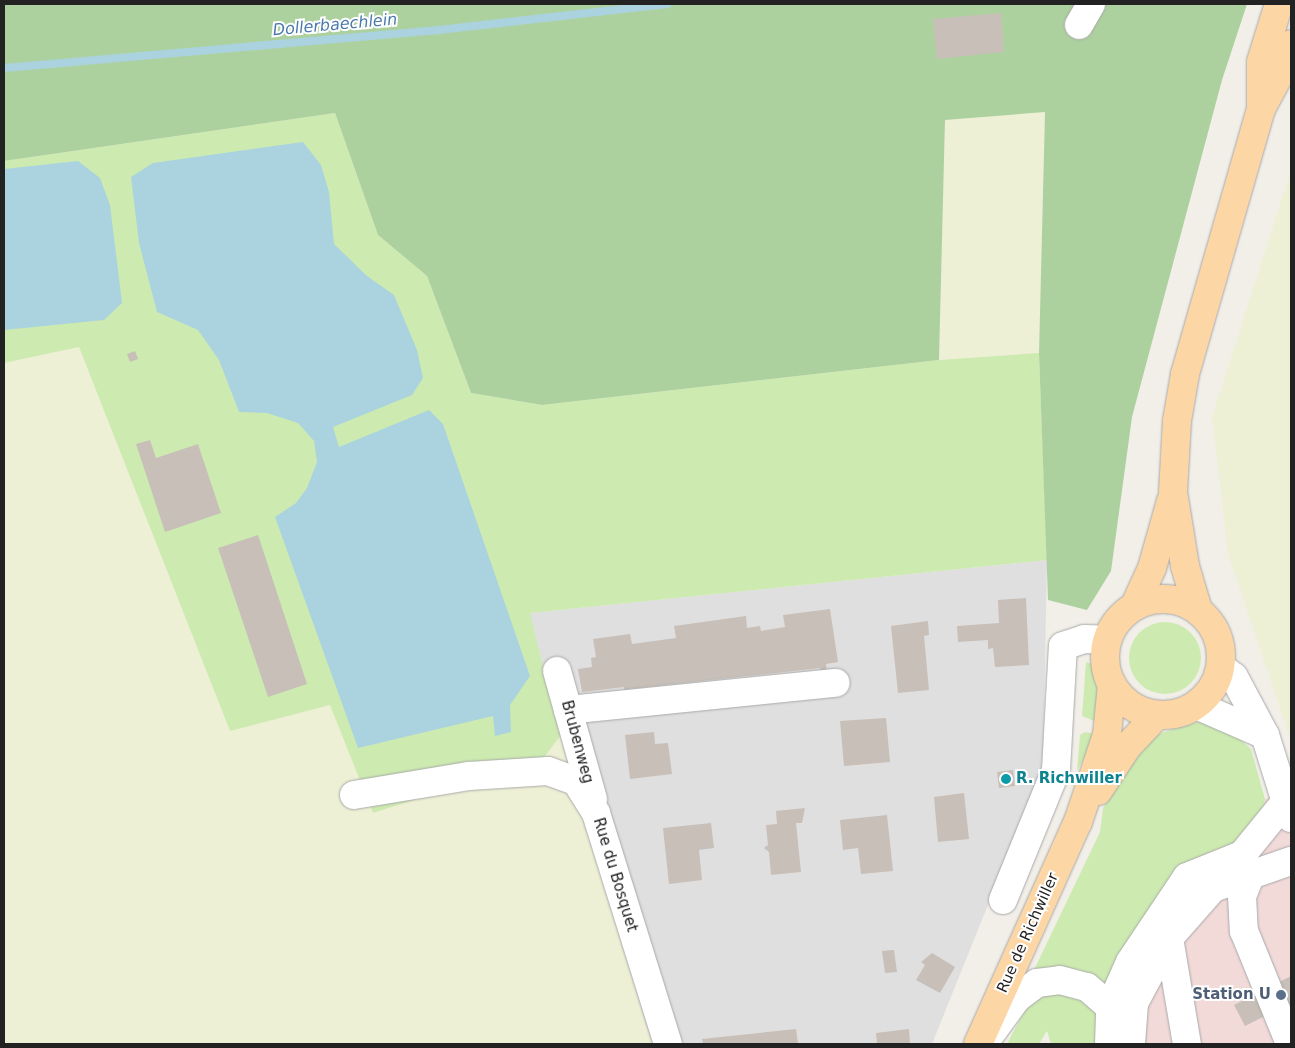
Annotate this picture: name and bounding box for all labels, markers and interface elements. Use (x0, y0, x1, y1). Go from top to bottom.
water label: Dollerbaechlein (272, 10, 398, 40)
street label: Brubenweg (557, 699, 597, 785)
place label: R. Richwiller (1016, 770, 1122, 788)
marker: R. Richwiller (1000, 773, 1012, 785)
street label: Rue du Bosquet (589, 816, 641, 934)
street label: Rue de Richwiller (993, 870, 1063, 996)
place label: Station U (1192, 986, 1271, 1004)
marker: Station U (1275, 989, 1287, 1001)

